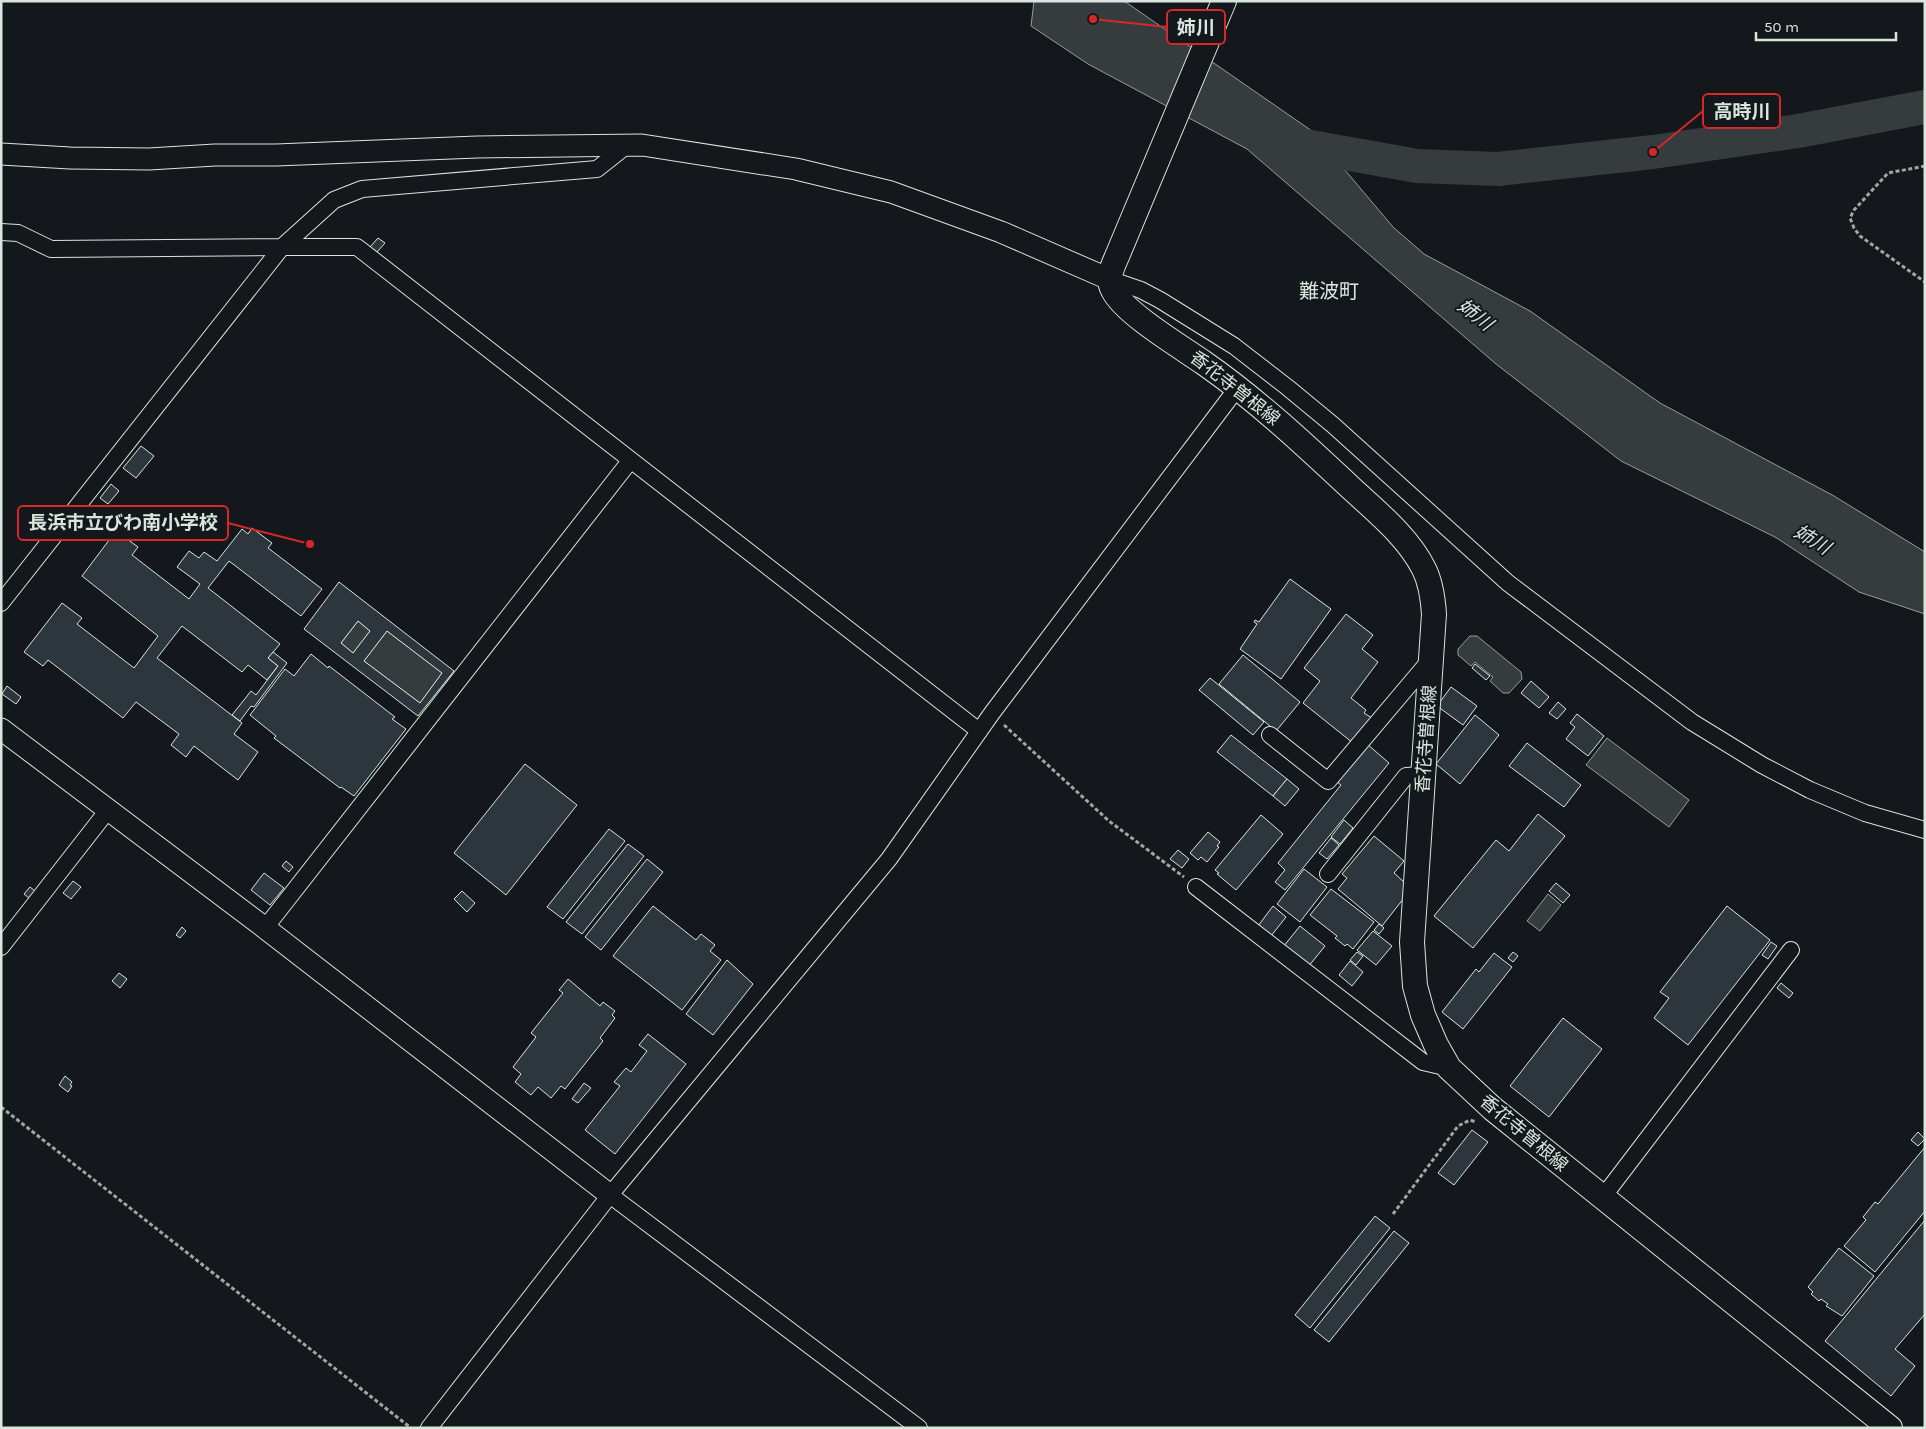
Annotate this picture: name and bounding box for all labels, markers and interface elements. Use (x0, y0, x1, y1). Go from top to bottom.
callout: 姉川 (1167, 10, 1225, 44)
scale bar (1756, 10, 1896, 42)
text: 姉川 (1177, 17, 1215, 39)
text: 50 m (1764, 18, 1799, 36)
callout: 高時川 (1703, 94, 1780, 128)
text: 高時川 (1713, 101, 1771, 123)
district label: 難波町 (1299, 280, 1359, 303)
water label: 姉川 (1453, 295, 1498, 337)
street label: 香花寺曽根線 (1186, 346, 1284, 430)
callout: 長浜市立びわ南小学校 (18, 506, 228, 540)
text: 長浜市立びわ南小学校 (28, 512, 218, 534)
water label: 姉川 (1790, 521, 1836, 560)
street label: 香花寺曽根線 (1411, 684, 1441, 794)
street label: 香花寺曽根線 (1476, 1090, 1572, 1176)

